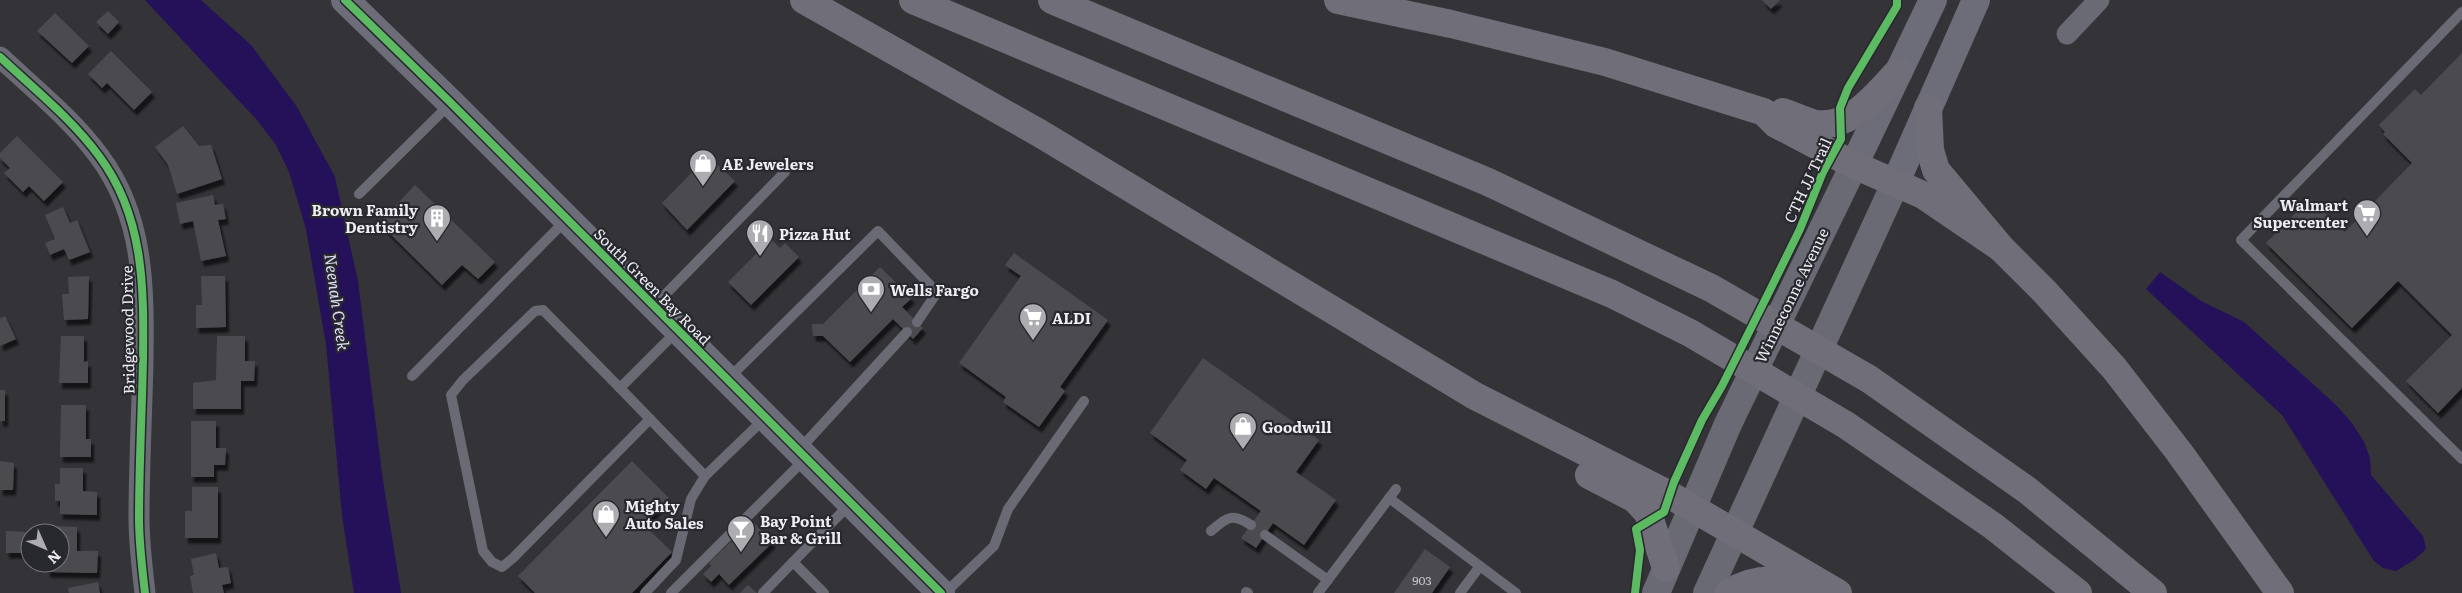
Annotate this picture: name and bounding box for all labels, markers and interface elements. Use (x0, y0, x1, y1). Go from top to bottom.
street label: CTH JJ Trail (1777, 134, 1837, 226)
shop icon: AE Jewelers (688, 148, 718, 187)
place label: AE Jewelers (722, 152, 814, 175)
place label: Walmart Supercenter (2253, 193, 2348, 233)
place label: Brown Family Dentistry (312, 198, 419, 238)
supermarket icon: Walmart Supercenter (2352, 198, 2382, 237)
building icon: Brown Family Dentistry (422, 203, 452, 242)
restaurant icon: Pizza Hut (745, 218, 775, 257)
street label: South Green Bay Road (589, 222, 717, 350)
place label: Pizza Hut (779, 222, 851, 245)
street label: Winneconne Avenue (1748, 223, 1834, 366)
water label: Neenah Creek (319, 252, 357, 352)
street label: Bridgewood Drive (114, 265, 140, 395)
bank icon: Wells Fargo (856, 274, 886, 313)
place label: Wells Fargo (890, 278, 979, 301)
supermarket icon: ALDI (1018, 302, 1048, 341)
place label: ALDI (1052, 306, 1091, 329)
shop icon: Goodwill (1228, 411, 1258, 450)
place label: Goodwill (1262, 415, 1332, 438)
place label: Mighty Auto Sales (625, 494, 704, 534)
shop icon: Mighty Auto Sales (591, 499, 621, 538)
place label: Bay Point Bar & Grill (760, 509, 842, 549)
bar icon: Bay Point Bar & Grill (726, 514, 756, 553)
north arrow (20, 523, 70, 573)
text: N (43, 547, 66, 569)
house number: 903 (1412, 571, 1432, 589)

